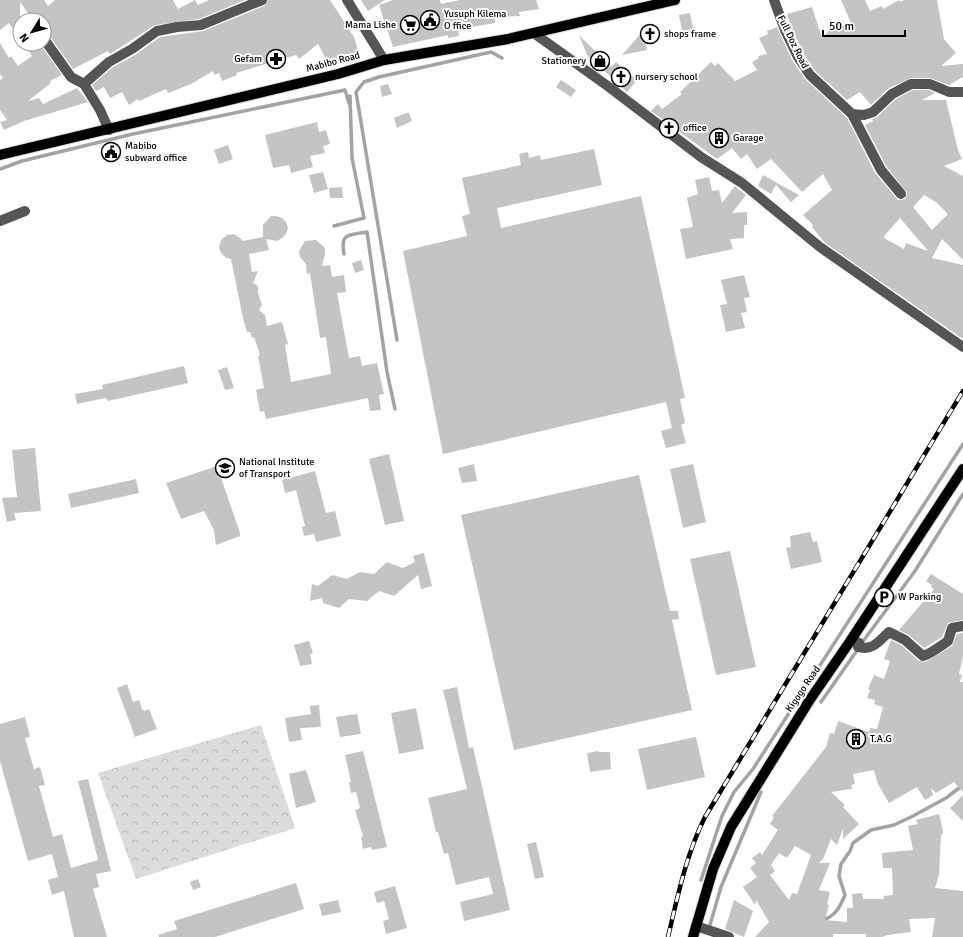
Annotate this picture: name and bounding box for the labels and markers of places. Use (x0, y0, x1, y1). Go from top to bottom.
place label: Yusuph Kilema O ffice (444, 8, 506, 32)
public building icon: Yusuph Kilema O ffice (419, 9, 441, 31)
supermarket icon: Mama Lishe (399, 14, 421, 36)
place label: Mama Lishe (345, 19, 396, 31)
church icon: shops frame (639, 23, 661, 45)
place label: shops frame (664, 28, 716, 40)
pharmacy icon: Gefam (265, 48, 287, 70)
shop icon: Stationery (589, 50, 611, 72)
place label: Gefam (234, 53, 262, 65)
place label: Stationery (541, 55, 586, 67)
church icon: nursery school (610, 66, 632, 88)
place label: nursery school (635, 71, 698, 83)
church icon: office (658, 117, 680, 139)
place label: office (683, 122, 707, 134)
building icon: Garage (708, 127, 730, 149)
place label: Garage (733, 132, 763, 144)
place label: Mabibo subward office (125, 140, 187, 164)
public building icon: Mabibo subward office (100, 141, 122, 163)
place label: National Institute of Transport (239, 456, 314, 480)
school or university icon: National Institute of Transport (214, 457, 236, 479)
parking icon: W Parking (873, 586, 895, 608)
place label: W Parking (898, 591, 941, 603)
building icon: T.A.G (845, 728, 867, 750)
place label: T.A.G (870, 733, 892, 745)

